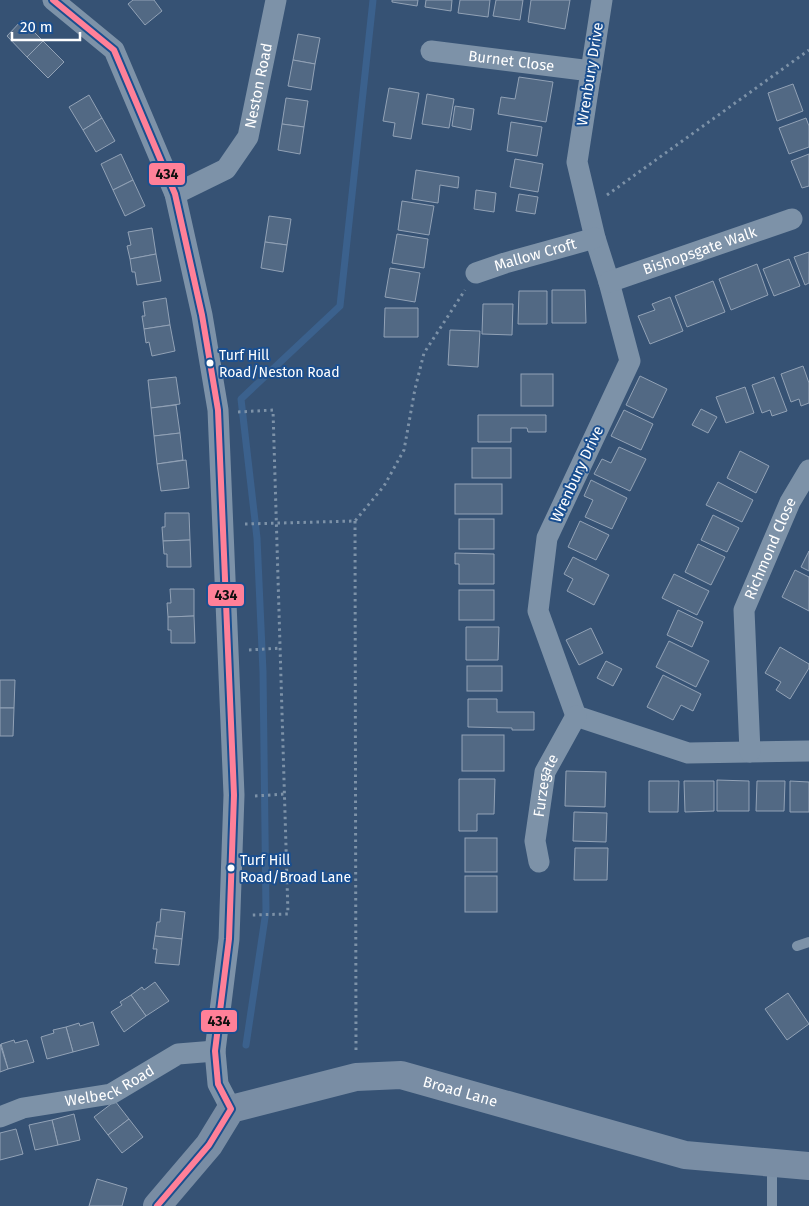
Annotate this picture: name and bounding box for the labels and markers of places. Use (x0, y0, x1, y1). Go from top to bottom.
place label: Turf Hill Road/Neston Road (219, 347, 340, 381)
marker: Turf Hill Road/Neston Road (205, 358, 215, 368)
place label: Turf Hill Road/Broad Lane (240, 852, 351, 886)
marker: Turf Hill Road/Broad Lane (226, 863, 236, 873)

